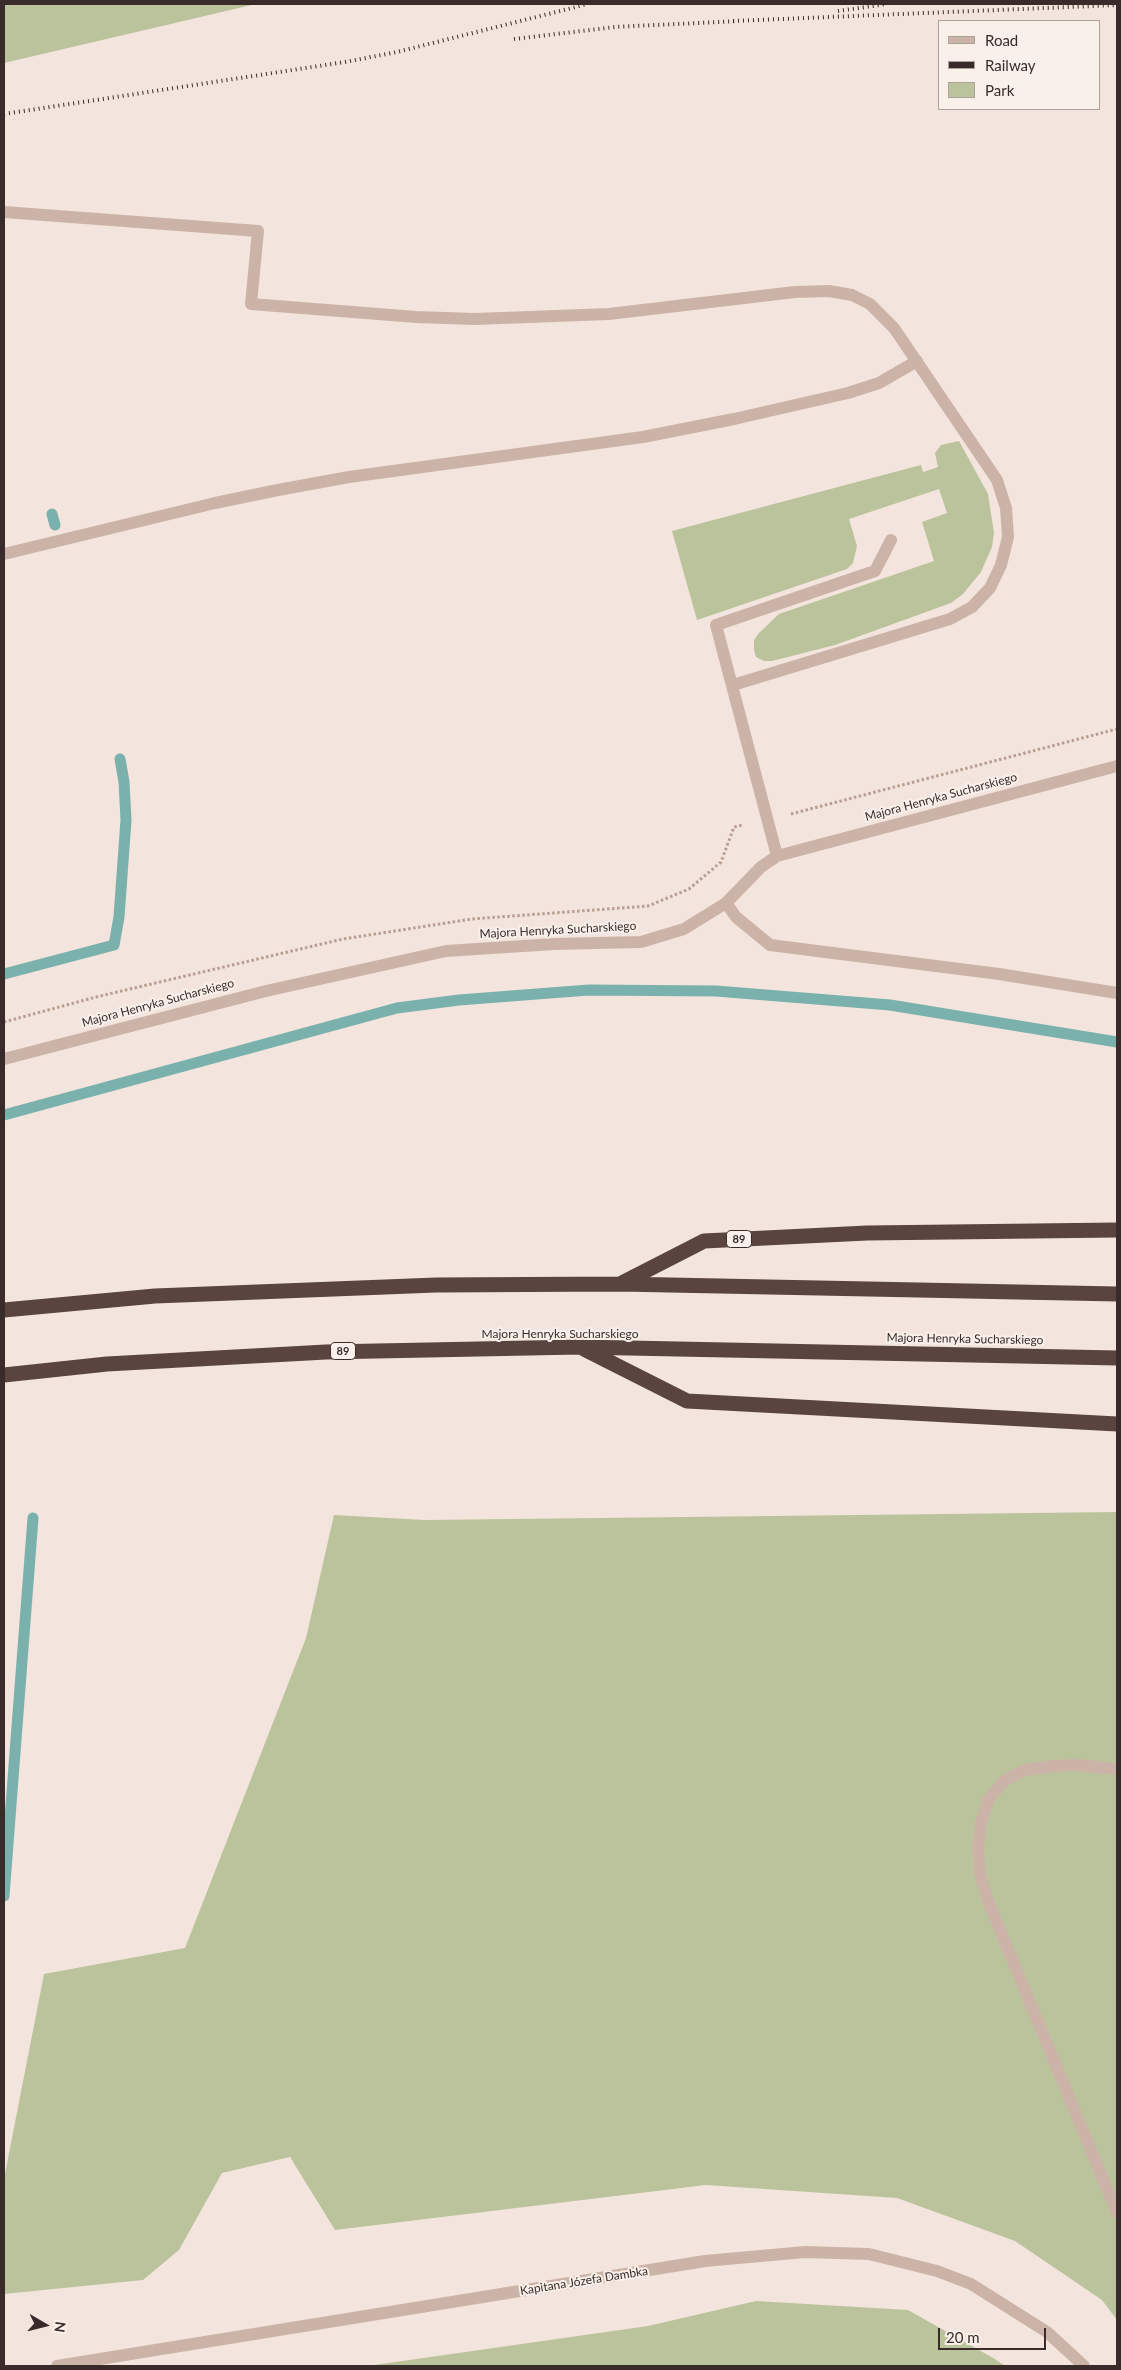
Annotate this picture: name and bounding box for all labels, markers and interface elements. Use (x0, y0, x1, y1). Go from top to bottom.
legend (938, 20, 1101, 110)
text: Road (985, 31, 1018, 49)
text: Railway (985, 56, 1036, 74)
text: Park (985, 81, 1014, 99)
street label: Majora Henryka Sucharskiego (863, 770, 1019, 824)
street label: Majora Henryka Sucharskiego (479, 919, 637, 941)
street label: Majora Henryka Sucharskiego (80, 976, 236, 1030)
road number: 89 (726, 1230, 752, 1248)
street label: Majora Henryka Sucharskiego (482, 1327, 638, 1341)
street label: Majora Henryka Sucharskiego (886, 1330, 1044, 1348)
road number: 89 (330, 1342, 356, 1360)
street label: Kapitana Józefa Dambka (519, 2264, 649, 2298)
north arrow (20, 2300, 70, 2350)
scale bar (941, 2318, 1048, 2350)
text: N (51, 2321, 70, 2334)
text: 20 m (946, 2328, 980, 2346)

